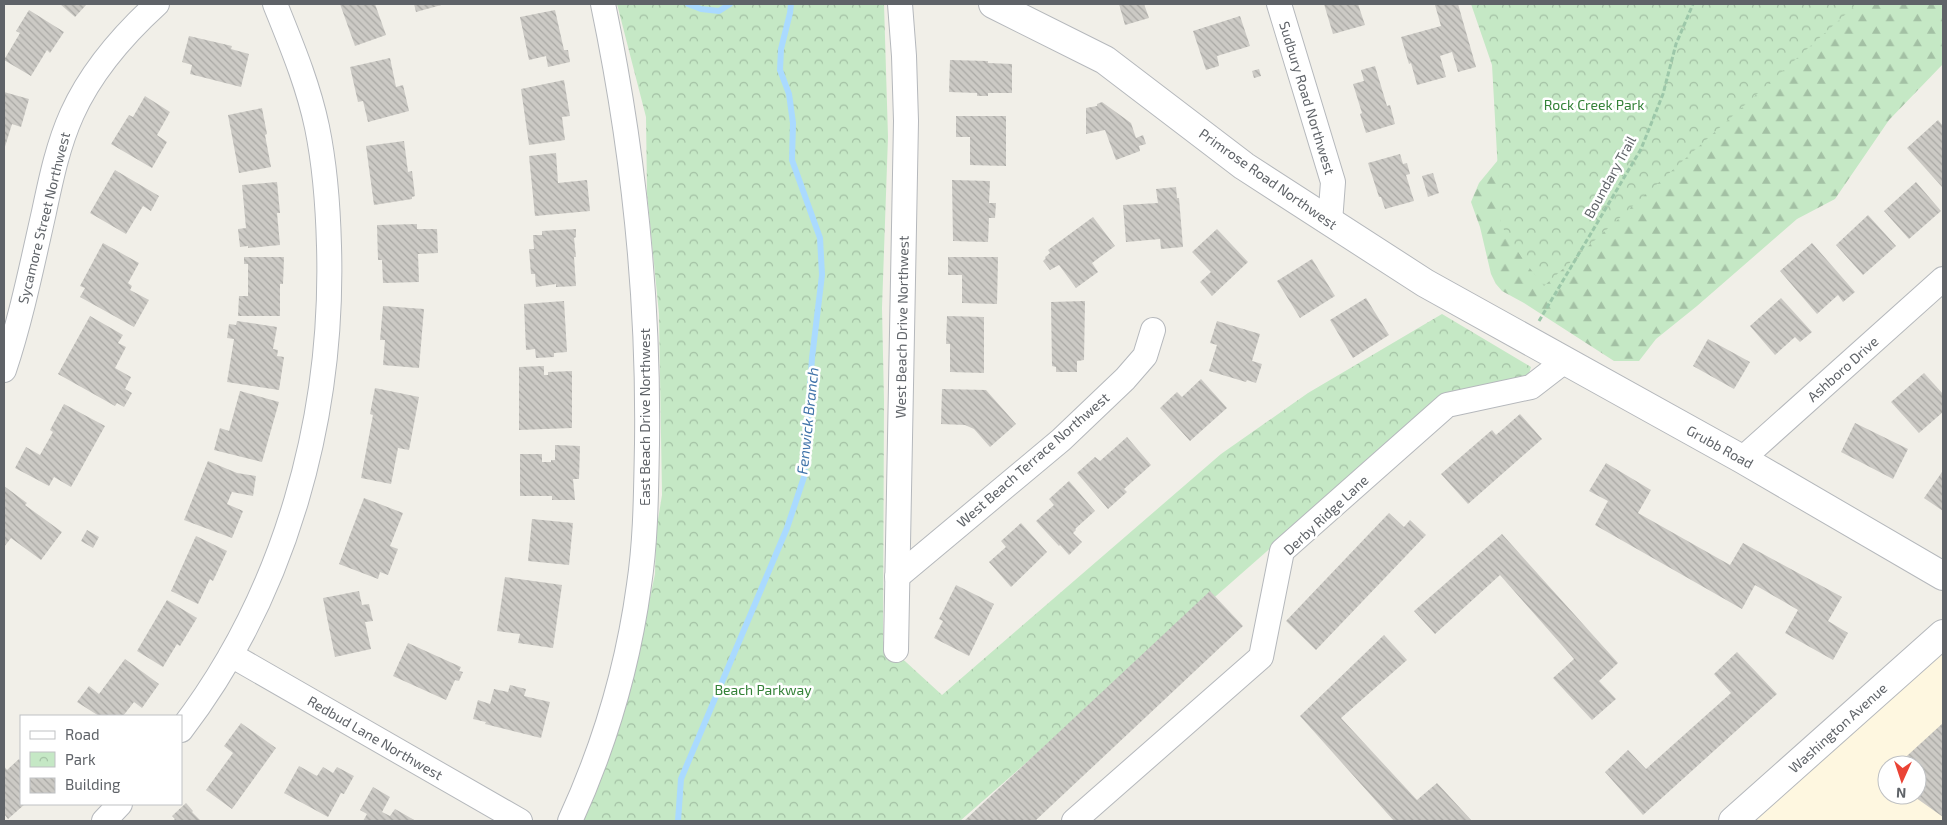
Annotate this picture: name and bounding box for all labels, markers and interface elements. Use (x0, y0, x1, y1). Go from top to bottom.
street label: Sudbury Road Northwest (1276, 19, 1339, 177)
park label: Rock Creek Park (1544, 96, 1644, 113)
street label: Primrose Road Northwest (1196, 124, 1341, 233)
street label: Sycamore Street Northwest (14, 130, 73, 305)
street label: Boundary Trail (1580, 132, 1640, 221)
street label: West Beach Drive Northwest (891, 235, 912, 419)
street label: East Beach Drive Northwest (636, 328, 653, 506)
street label: Ashboro Drive (1804, 332, 1882, 405)
water label: Fenwick Branch (792, 366, 822, 475)
street label: West Beach Terrace Northwest (953, 389, 1112, 531)
street label: Grubb Road (1684, 421, 1757, 472)
street label: Derby Ridge Lane (1280, 471, 1372, 558)
street label: Washington Avenue (1785, 679, 1890, 776)
park label: Beach Parkway (714, 681, 812, 698)
street label: Redbud Lane Northwest (305, 692, 446, 783)
legend (20, 715, 182, 805)
text: Road (65, 725, 100, 743)
text: Park (65, 750, 96, 768)
north arrow (1877, 755, 1927, 805)
text: Building (65, 775, 121, 793)
text: N (1896, 785, 1907, 802)

